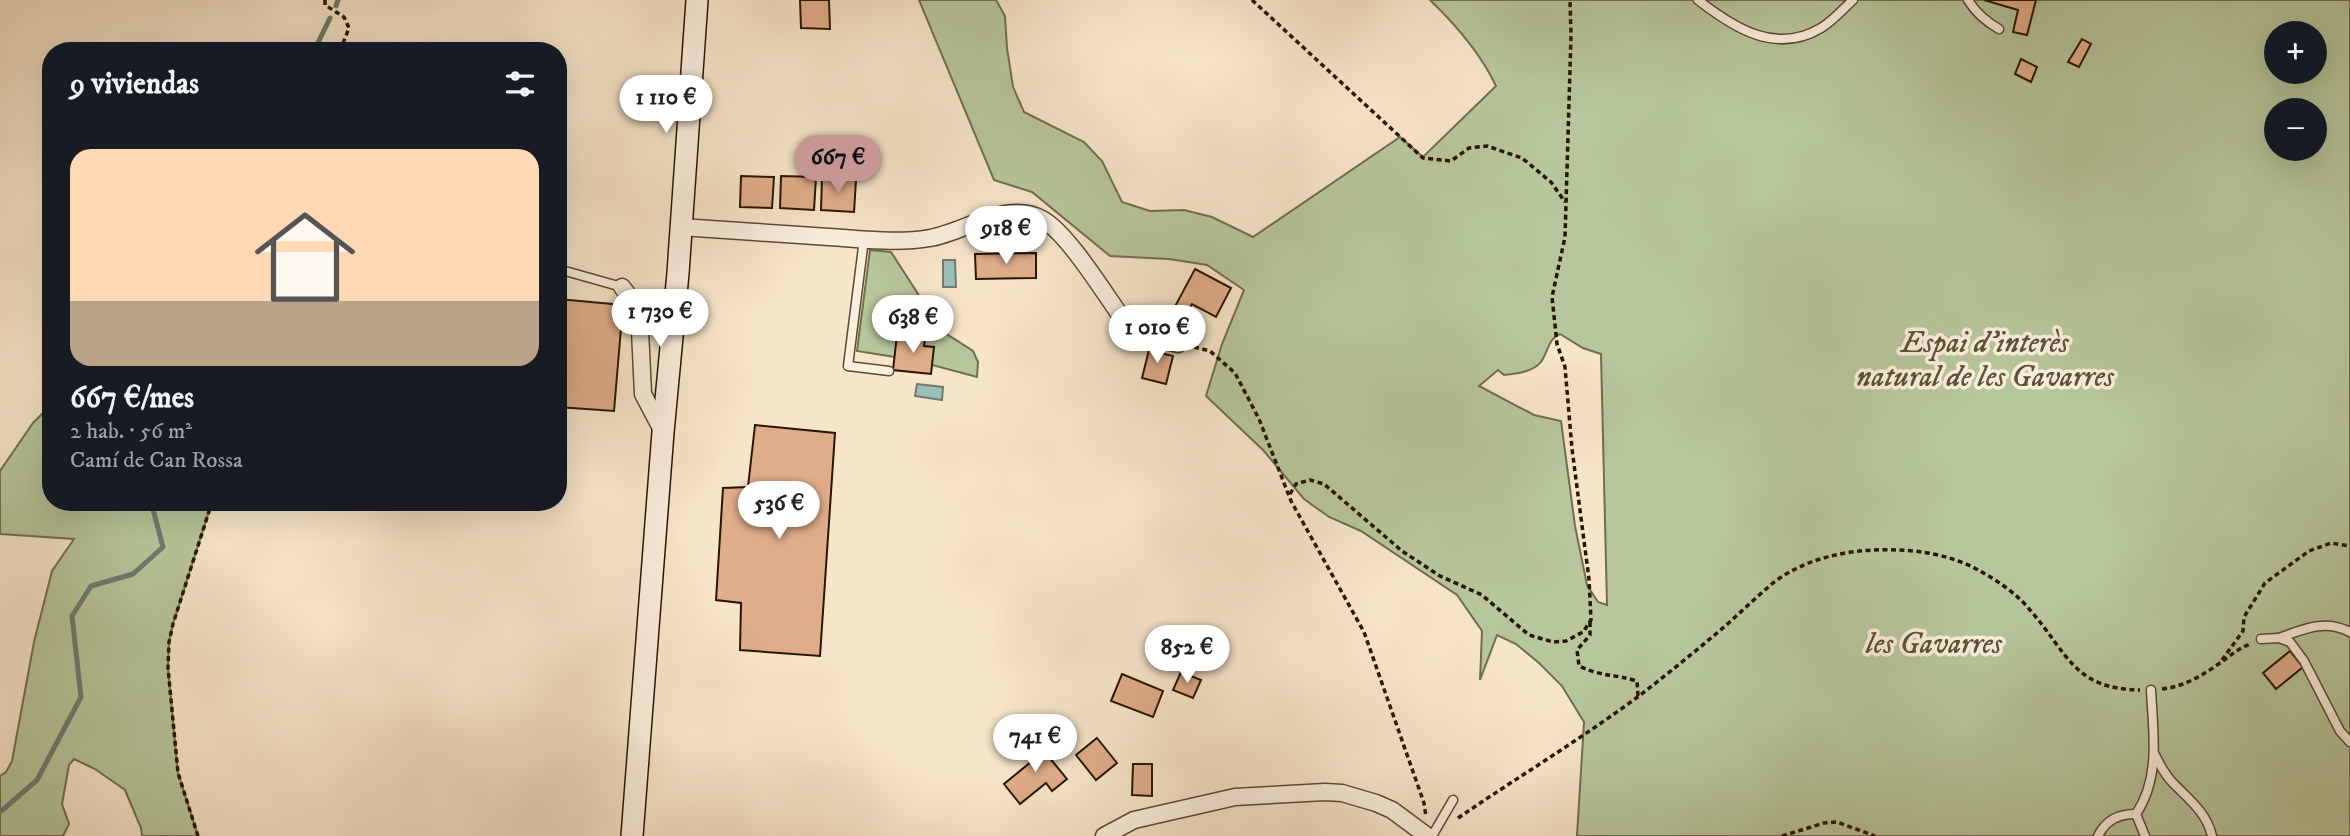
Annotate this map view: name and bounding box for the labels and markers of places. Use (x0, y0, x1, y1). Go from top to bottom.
pin: 1 110 € (601, 76, 731, 135)
pin: 667 € (789, 136, 887, 195)
pin: 918 € (957, 206, 1055, 266)
pin: 1 730 € (595, 290, 725, 349)
pin: 638 € (864, 296, 962, 355)
pin: 1 010 € (1092, 306, 1222, 365)
pin: 536 € (730, 482, 828, 541)
pin: 852 € (1138, 626, 1236, 685)
pin: 741 € (986, 714, 1084, 774)

